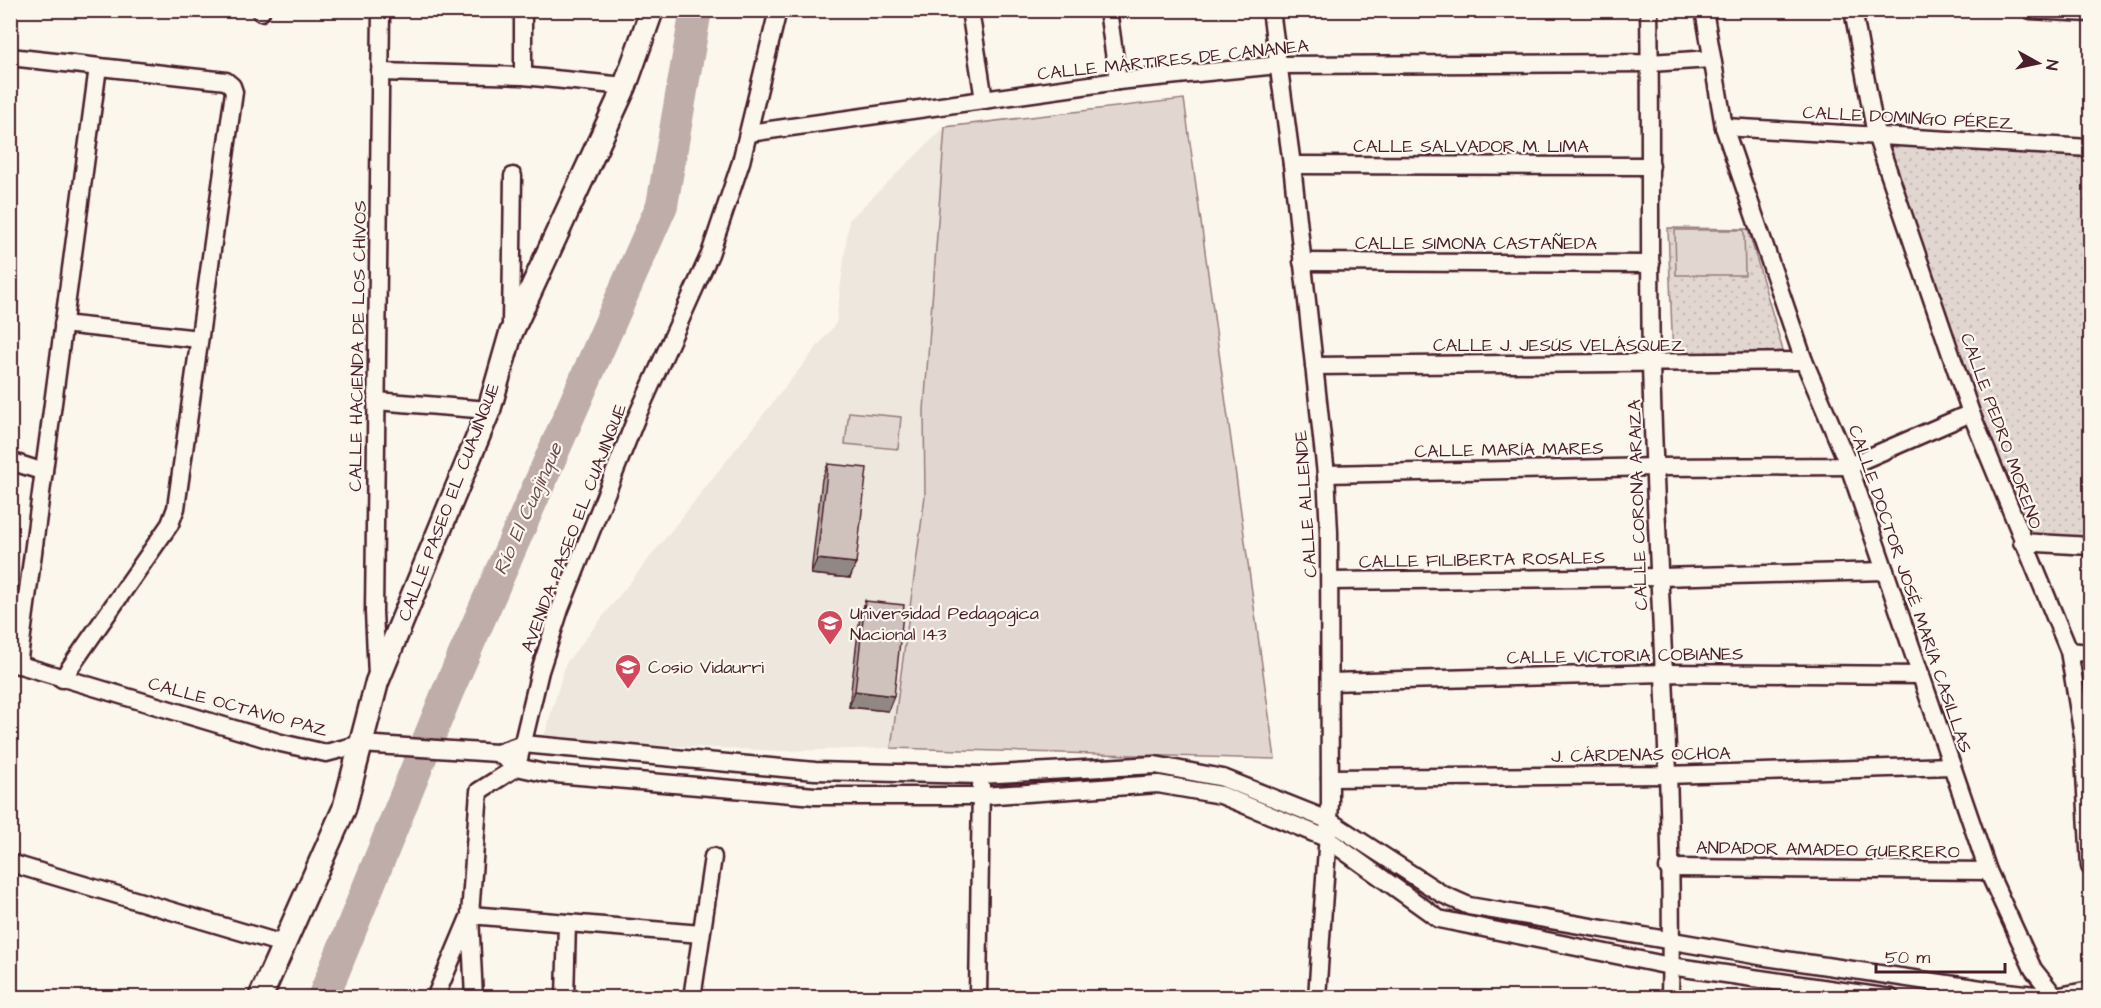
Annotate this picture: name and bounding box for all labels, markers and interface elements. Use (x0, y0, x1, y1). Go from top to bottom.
street label: CALLE MÁRTIRES DE CANANEA (1036, 33, 1310, 87)
north arrow (2008, 33, 2068, 93)
text: N (2040, 58, 2063, 71)
street label: CALLE DOMINGO PÉREZ (1802, 100, 2014, 136)
street label: CALLE SALVADOR M. LIMA (1353, 134, 1589, 159)
street label: CALLE HACIENDA DE LOS CHIVOS (343, 200, 373, 492)
street label: CALLE SIMONA CASTAÑEDA (1355, 231, 1597, 256)
street label: CALLE PEDRO MORENO (1954, 330, 2048, 532)
street label: CALLE J. JESÚS VELÁSQUEZ (1433, 333, 1685, 358)
street label: CALLE PASEO EL CUAJINQUE (392, 379, 506, 625)
street label: CALLE CORONA ARAIZA (1622, 399, 1654, 611)
street label: AVENIDA PASEO EL CUAJINQUE (515, 400, 633, 656)
street label: CALLE DOCTOR JOSÉ MARÍA CASILLAS (1842, 422, 1978, 756)
street label: CALLE ALLENDE (1288, 429, 1324, 579)
street label: CALLE MARÍA MARES (1414, 436, 1604, 464)
water label: Río El Cuajinque (486, 437, 570, 579)
street label: CALLE FILIBERTA ROSALES (1359, 545, 1605, 575)
place label: Universidad Pedagogica Nacional 143 (850, 601, 1039, 647)
school or university icon: Universidad Pedagogica Nacional 143 (815, 608, 845, 646)
street label: CALLE VICTORIA COBIANES (1506, 641, 1744, 671)
school or university icon: Cosio Vidaurri (613, 652, 643, 690)
place label: Cosio Vidaurri (648, 655, 764, 680)
street label: CALLE OCTAVIO PAZ (145, 671, 331, 743)
street label: J. CÁRDENAS OCHOA (1551, 741, 1731, 769)
street label: ANDADOR AMADEO GUERRERO (1696, 835, 1960, 865)
scale bar (1876, 936, 2005, 974)
text: 50 m (1885, 945, 1930, 970)

